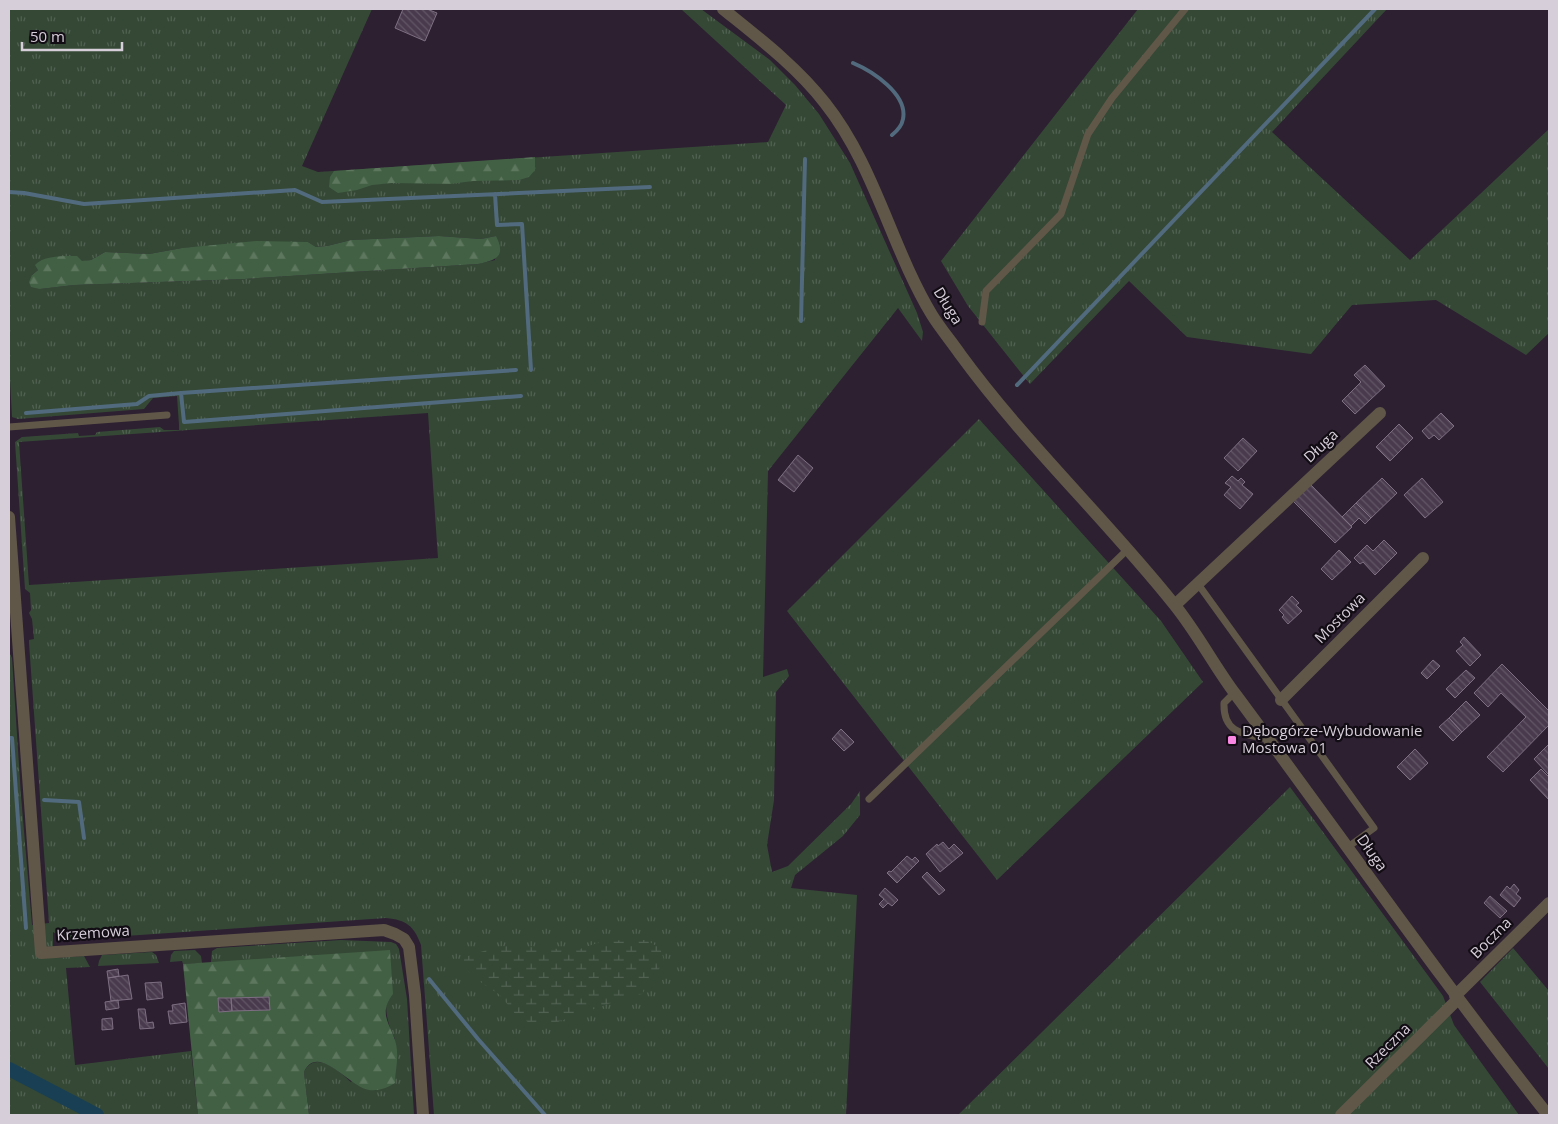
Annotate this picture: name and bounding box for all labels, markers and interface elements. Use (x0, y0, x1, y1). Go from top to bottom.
scale bar (22, 20, 122, 52)
text: 50 m (30, 26, 65, 46)
street label: Długa (930, 283, 968, 328)
street label: Długa (1299, 424, 1342, 466)
street label: Mostowa (1310, 588, 1369, 647)
place label: Dębogórze-Wybudowanie Mostowa 01 (1242, 720, 1422, 757)
marker: Dębogórze-Wybudowanie Mostowa 01 (1226, 734, 1238, 746)
street label: Długa (1353, 830, 1393, 875)
street label: Boczna (1465, 912, 1515, 962)
street label: Krzemowa (56, 919, 130, 945)
street label: Rzeczna (1360, 1018, 1414, 1072)

